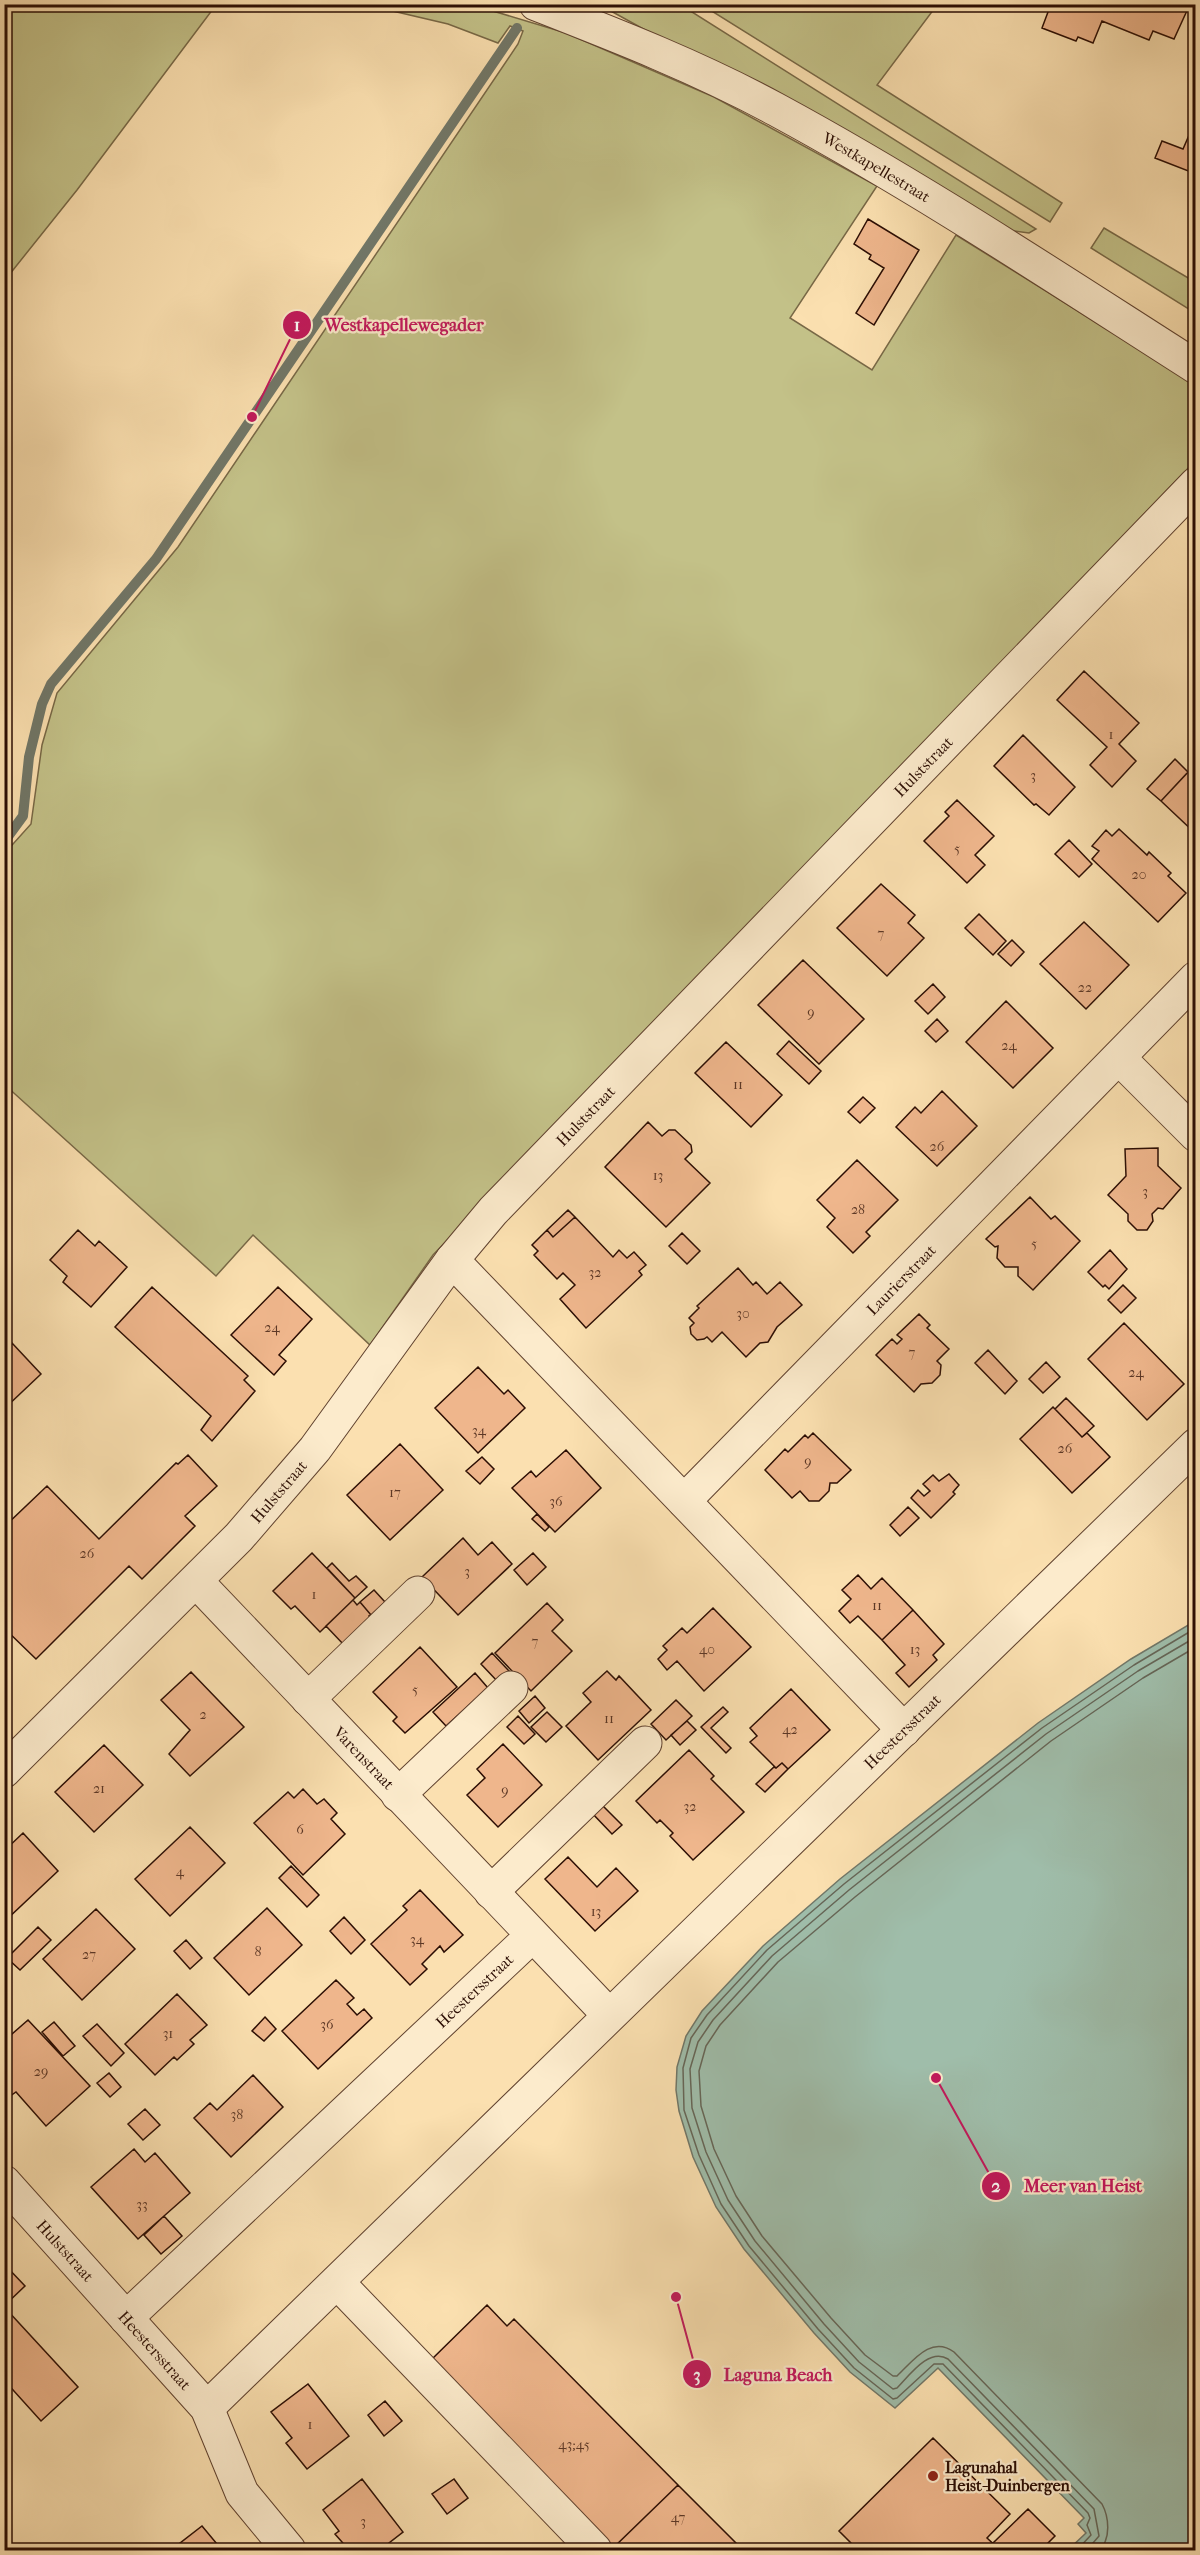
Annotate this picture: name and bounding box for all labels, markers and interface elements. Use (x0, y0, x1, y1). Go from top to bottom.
street label: Westkapellestraat (818, 127, 934, 206)
callout: Westkapellewegader (282, 307, 495, 343)
text: 1 (294, 315, 300, 336)
text: Westkapellewegader (323, 315, 484, 336)
house number: 1 (1109, 726, 1114, 743)
street label: Hulststraat (890, 732, 957, 800)
house number: 3 (1030, 767, 1036, 784)
house number: 5 (954, 840, 960, 857)
house number: 20 (1132, 866, 1146, 883)
house number: 7 (878, 925, 885, 942)
house number: 22 (1078, 979, 1092, 996)
house number: 9 (807, 1004, 815, 1021)
house number: 24 (1001, 1037, 1017, 1054)
house number: 11 (733, 1076, 743, 1093)
street label: Hulststraat (552, 1081, 619, 1150)
house number: 26 (930, 1138, 945, 1155)
house number: 13 (653, 1167, 663, 1184)
house number: 3 (1142, 1183, 1148, 1200)
house number: 28 (851, 1201, 865, 1218)
house number: 5 (1031, 1235, 1037, 1252)
street label: Laurierstraat (862, 1240, 940, 1319)
house number: 32 (589, 1264, 601, 1281)
house number: 30 (736, 1305, 750, 1322)
house number: 24 (264, 1319, 280, 1336)
house number: 7 (909, 1344, 916, 1361)
house number: 24 (1128, 1364, 1144, 1381)
house number: 34 (472, 1422, 487, 1439)
house number: 26 (1058, 1440, 1073, 1457)
house number: 9 (804, 1453, 812, 1470)
street label: Hulststraat (246, 1456, 311, 1527)
house number: 17 (389, 1484, 401, 1501)
house number: 36 (549, 1493, 563, 1510)
house number: 26 (80, 1545, 95, 1562)
house number: 3 (464, 1563, 470, 1580)
house number: 1 (312, 1586, 317, 1603)
house number: 11 (872, 1597, 882, 1614)
house number: 7 (532, 1633, 539, 1650)
house number: 40 (699, 1641, 715, 1658)
house number: 13 (910, 1641, 920, 1658)
house number: 5 (412, 1681, 418, 1698)
street label: Heestersstraat (860, 1690, 944, 1773)
house number: 2 (199, 1706, 207, 1723)
house number: 11 (604, 1710, 614, 1727)
house number: 42 (782, 1721, 798, 1738)
street label: Varenstraat (329, 1722, 399, 1793)
house number: 21 (93, 1780, 105, 1797)
house number: 9 (501, 1782, 509, 1799)
house number: 32 (684, 1798, 696, 1815)
house number: 6 (296, 1821, 304, 1838)
house number: 4 (176, 1863, 185, 1880)
house number: 13 (591, 1903, 601, 1920)
house number: 34 (410, 1931, 425, 1948)
house number: 8 (254, 1943, 262, 1960)
house number: 27 (82, 1946, 96, 1963)
street label: Heestersstraat (431, 1949, 517, 2031)
house number: 36 (320, 2016, 334, 2033)
house number: 31 (163, 2025, 173, 2042)
house number: 29 (34, 2063, 48, 2080)
house number: 38 (231, 2106, 243, 2123)
callout: Meer van Heist (981, 2168, 1154, 2204)
text: 2 (991, 2176, 1001, 2197)
text: Meer van Heist (1023, 2176, 1143, 2197)
house number: 33 (136, 2196, 148, 2213)
street label: Hulststraat (33, 2216, 98, 2285)
street label: Heestersstraat (115, 2307, 196, 2394)
callout: Laguna Beach (682, 2356, 845, 2392)
text: 3 (693, 2365, 701, 2386)
text: Laguna Beach (724, 2365, 833, 2386)
house number: 1 (308, 2416, 313, 2433)
house number: 43;45 (558, 2436, 590, 2453)
place label: Lagunahal Heist-Duinbergen (945, 2458, 1071, 2496)
marker: Lagunahal Heist-Duinbergen (926, 2469, 940, 2483)
house number: 47 (671, 2509, 686, 2526)
house number: 3 (360, 2513, 366, 2530)

